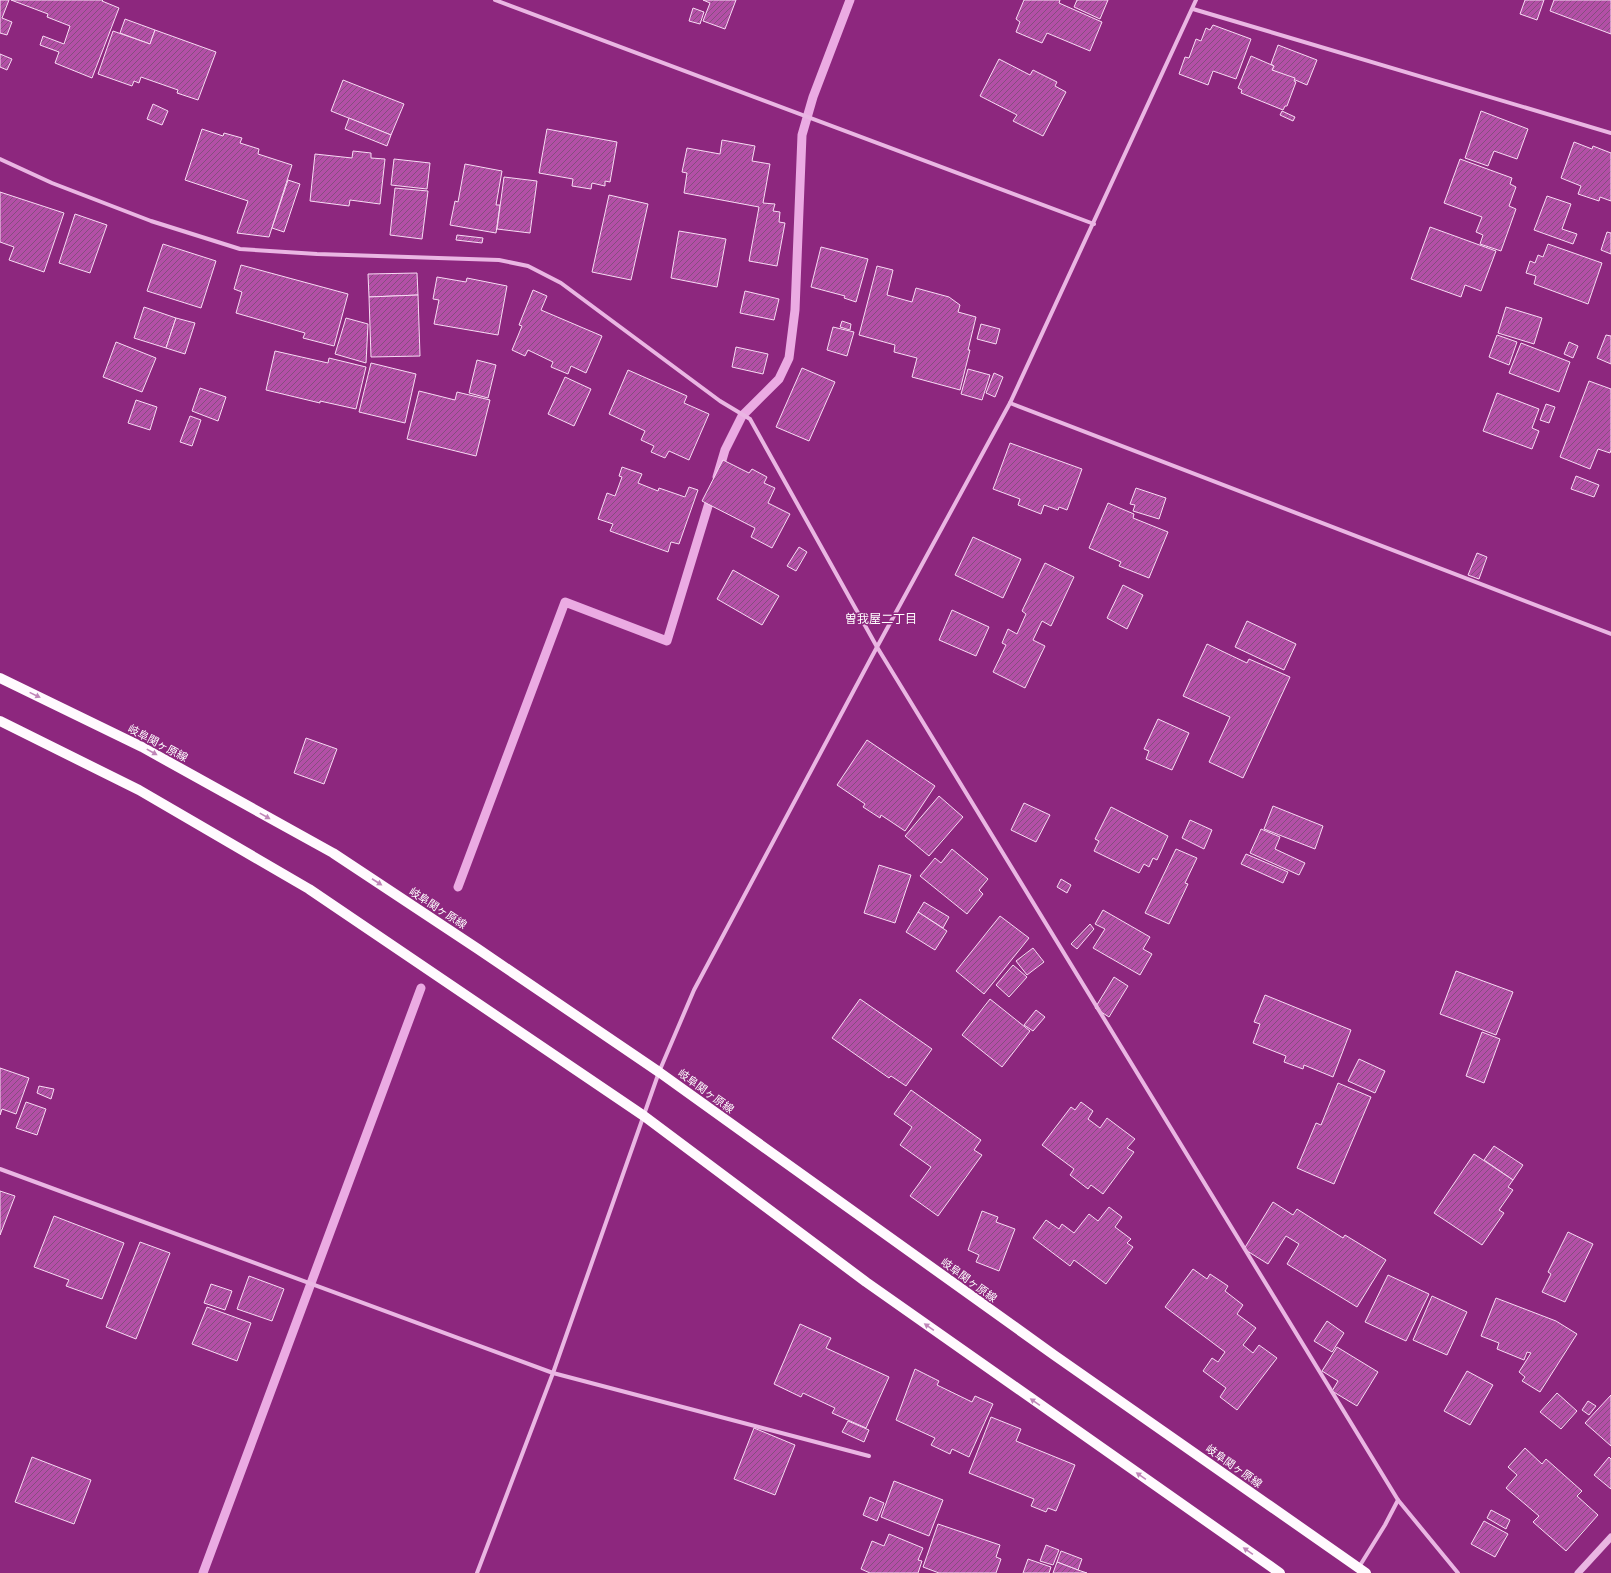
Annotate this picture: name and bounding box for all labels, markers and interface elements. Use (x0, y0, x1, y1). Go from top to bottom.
district label: 曽我屋二丁目 (845, 610, 917, 627)
one-way arrow (29, 692, 41, 698)
street label: 岐阜関ヶ原線 (126, 720, 191, 765)
one-way arrow (146, 749, 158, 756)
one-way arrow (260, 812, 271, 819)
one-way arrow (372, 878, 382, 886)
street label: 岐阜関ヶ原線 (407, 883, 470, 932)
street label: 岐阜関ヶ原線 (675, 1065, 737, 1116)
street label: 岐阜関ヶ原線 (938, 1254, 1000, 1305)
one-way arrow (924, 1323, 934, 1331)
one-way arrow (1030, 1398, 1040, 1406)
street label: 岐阜関ヶ原線 (1203, 1441, 1266, 1491)
one-way arrow (1136, 1472, 1147, 1480)
one-way arrow (1243, 1547, 1253, 1555)

